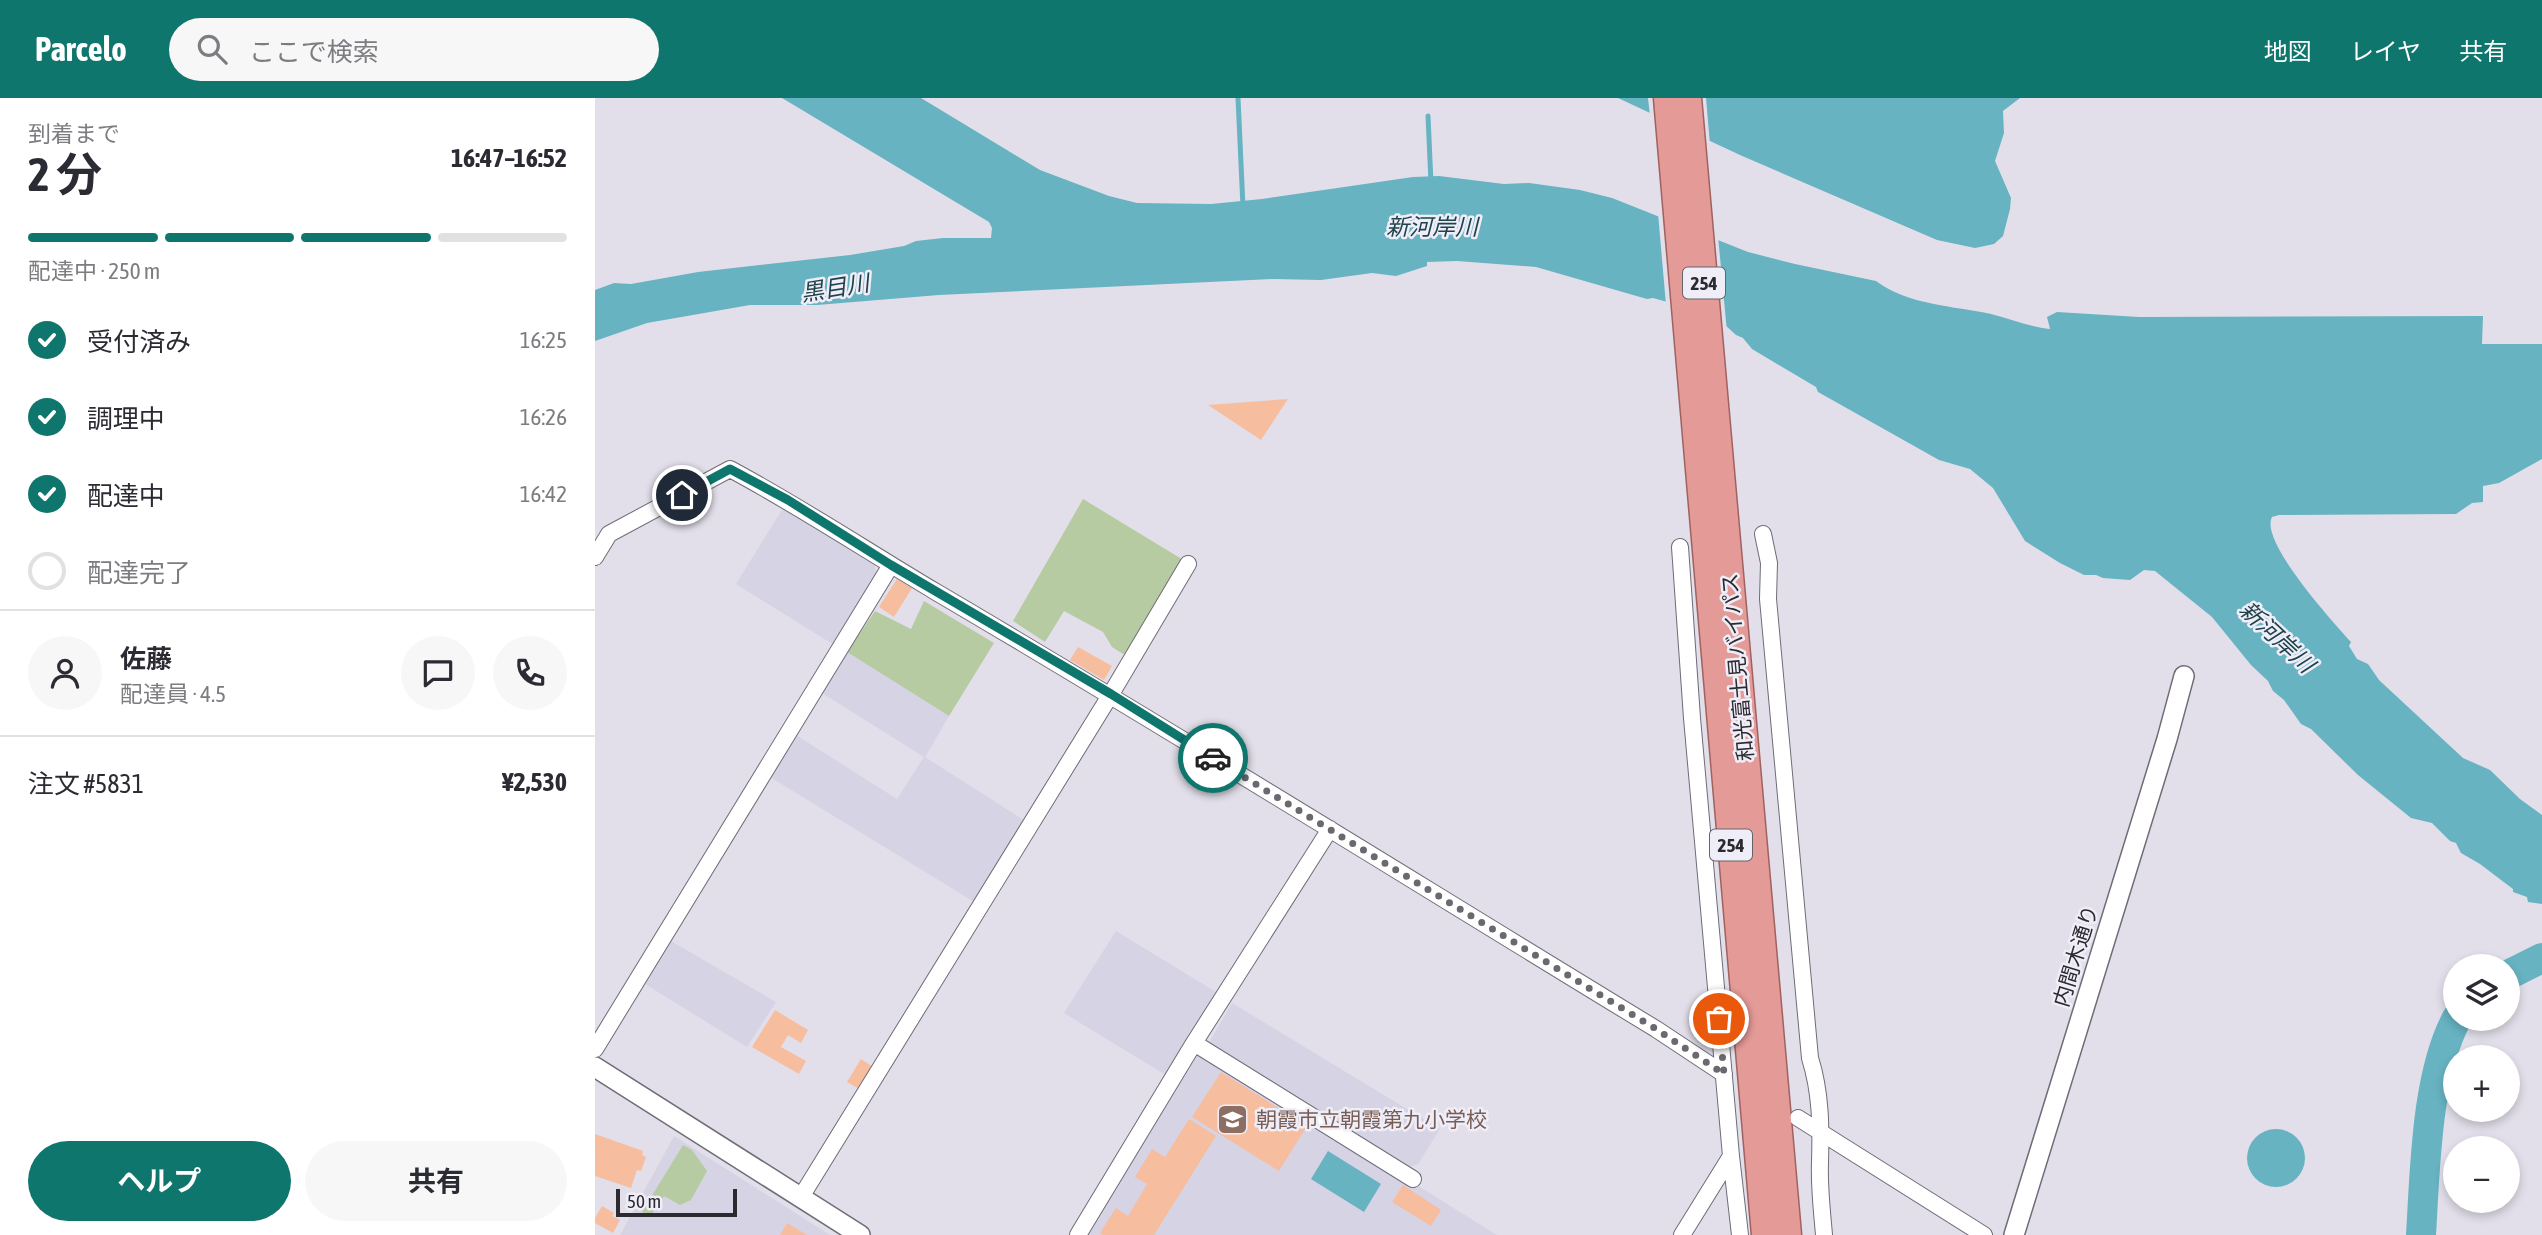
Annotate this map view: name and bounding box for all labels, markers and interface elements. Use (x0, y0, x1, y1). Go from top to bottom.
search box (169, 18, 659, 81)
text: Parcelo (35, 30, 127, 68)
icon: search (193, 30, 231, 68)
text: ここで検索 (249, 37, 379, 67)
text: 地図 (2264, 38, 2312, 65)
text: レイヤ (2350, 38, 2421, 65)
text: 共有 (2459, 38, 2507, 65)
text: 到着まで (28, 121, 120, 147)
text: 16:47–16:52 (451, 143, 567, 173)
text: 2 分 (28, 148, 102, 201)
water label: 新河岸川 (1386, 214, 1481, 240)
text: 配達中 · 250 m (28, 258, 160, 284)
road number: 254 (1683, 267, 1725, 298)
water label: 黒目川 (799, 269, 874, 306)
icon: check (28, 321, 66, 359)
text: 受付済み (87, 327, 191, 357)
text: 16:25 (520, 327, 567, 353)
icon: check (28, 398, 66, 436)
text: 調理中 (87, 404, 165, 434)
text: 16:26 (520, 404, 567, 430)
pin (652, 465, 712, 525)
icon: check (28, 475, 66, 513)
icon: home (663, 476, 701, 514)
text: 配達中 (87, 481, 165, 511)
text: 16:42 (520, 481, 567, 507)
text: 配達完了 (87, 558, 191, 588)
street label: 和光富士見バイパス (1717, 572, 1757, 762)
water label: 新河岸川 (2234, 596, 2322, 680)
button: person (28, 636, 102, 710)
button: chat (401, 636, 475, 710)
button: phone (493, 636, 567, 710)
text: 佐藤 (120, 644, 172, 674)
text: 配達員 · 4.5 (120, 681, 226, 707)
courier (1178, 723, 1248, 793)
icon: car (1194, 739, 1232, 777)
text: ¥2,530 (502, 767, 567, 797)
text: 注文 #5831 (28, 769, 144, 799)
road number: 254 (1710, 830, 1752, 860)
street label: 内間木通り (2048, 902, 2102, 1009)
map controls (2443, 954, 2520, 1213)
button: layers (2443, 954, 2520, 1031)
pin (1689, 989, 1749, 1049)
icon: bag (1700, 1000, 1738, 1038)
button: + (2443, 1045, 2520, 1122)
school or university icon: 朝霞市立朝霞第九小学校 (1216, 1103, 1250, 1137)
place label: 朝霞市立朝霞第九小学校 (1256, 1107, 1487, 1131)
button: − (2443, 1136, 2520, 1213)
button: ヘルプ (28, 1141, 291, 1221)
button: 共有 (305, 1141, 567, 1221)
scale bar (616, 1186, 737, 1218)
text: 50 m (627, 1190, 661, 1212)

